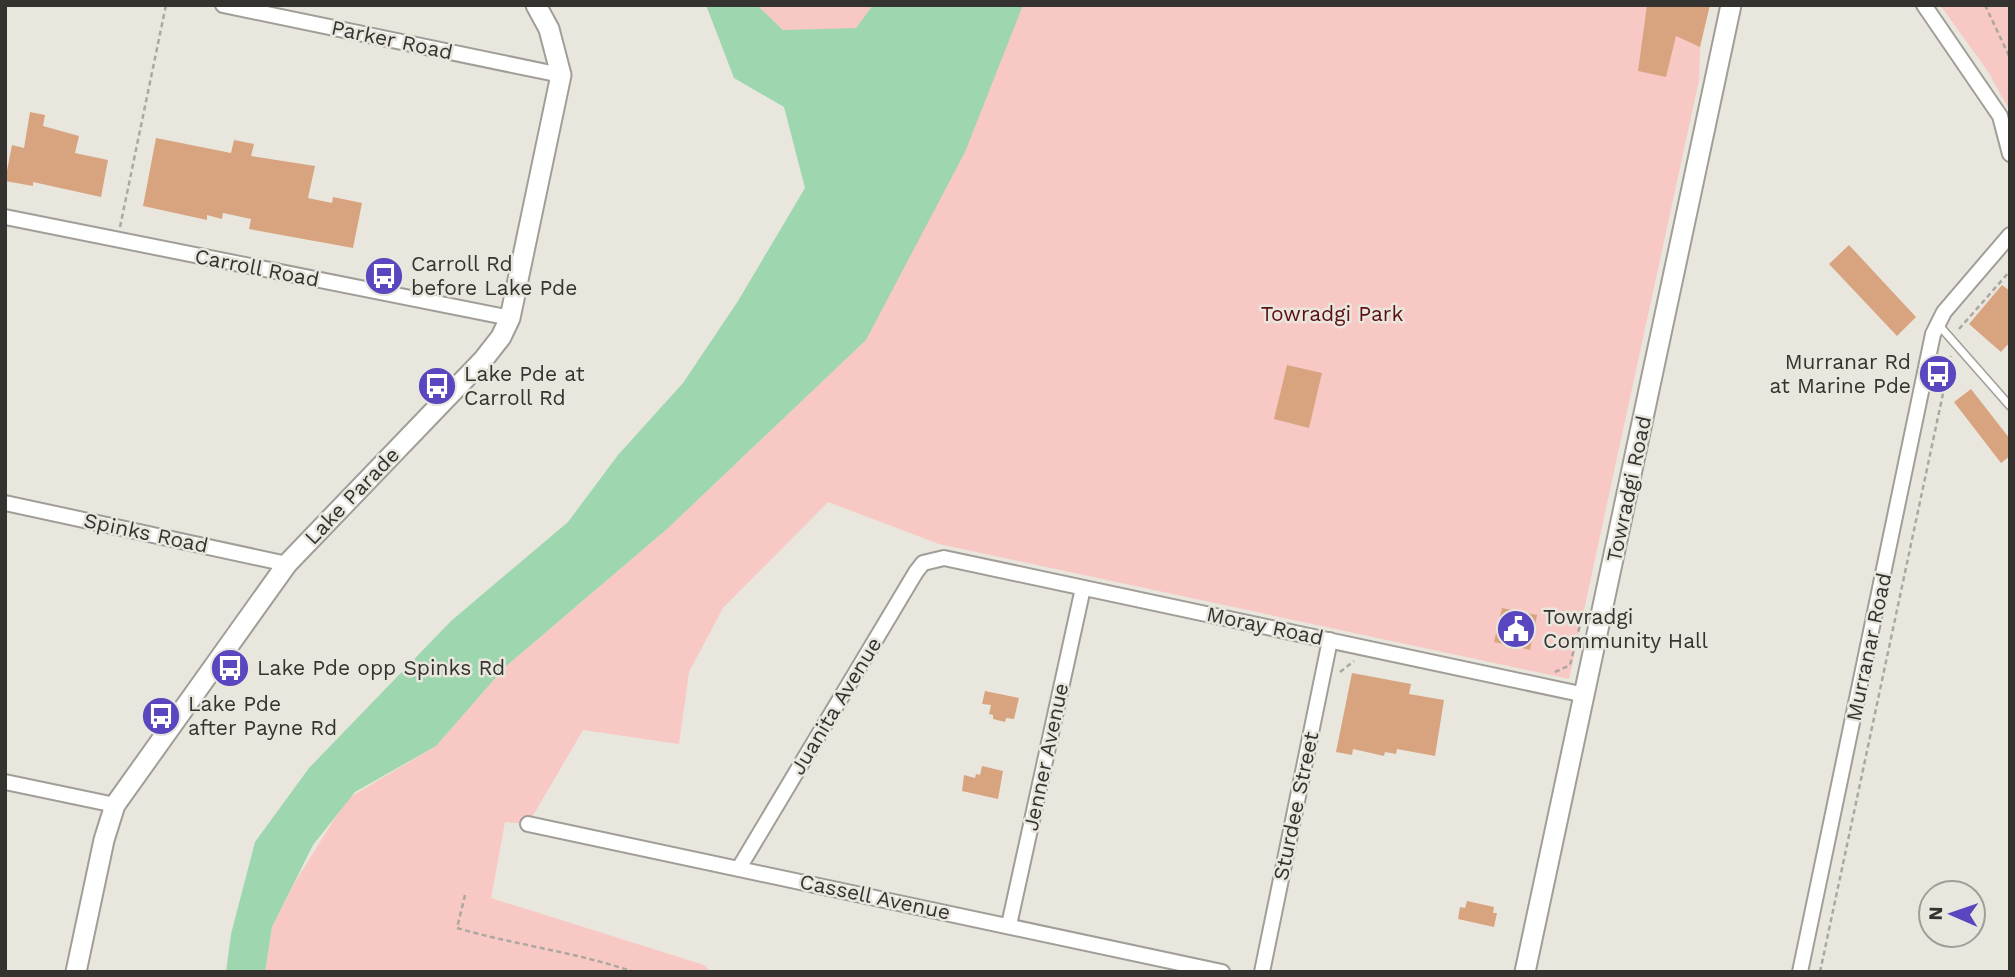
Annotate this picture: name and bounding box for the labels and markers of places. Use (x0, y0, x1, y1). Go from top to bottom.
place label: Carroll Rd before Lake Pde (411, 251, 577, 300)
bus stop icon: Carroll Rd before Lake Pde (363, 255, 405, 297)
place label: Murranar Rd at Marine Pde (1770, 349, 1911, 398)
bus stop icon: Murranar Rd at Marine Pde (1917, 353, 1959, 395)
place label: Lake Pde at Carroll Rd (464, 361, 585, 410)
bus stop icon: Lake Pde at Carroll Rd (416, 365, 458, 407)
place label: Towradgi Community Hall (1543, 604, 1708, 653)
public building icon: Towradgi Community Hall (1495, 608, 1537, 650)
bus stop icon: Lake Pde opp Spinks Rd (209, 647, 251, 689)
place label: Lake Pde opp Spinks Rd (257, 655, 505, 680)
place label: Lake Pde after Payne Rd (188, 691, 337, 740)
bus stop icon: Lake Pde after Payne Rd (140, 695, 182, 737)

